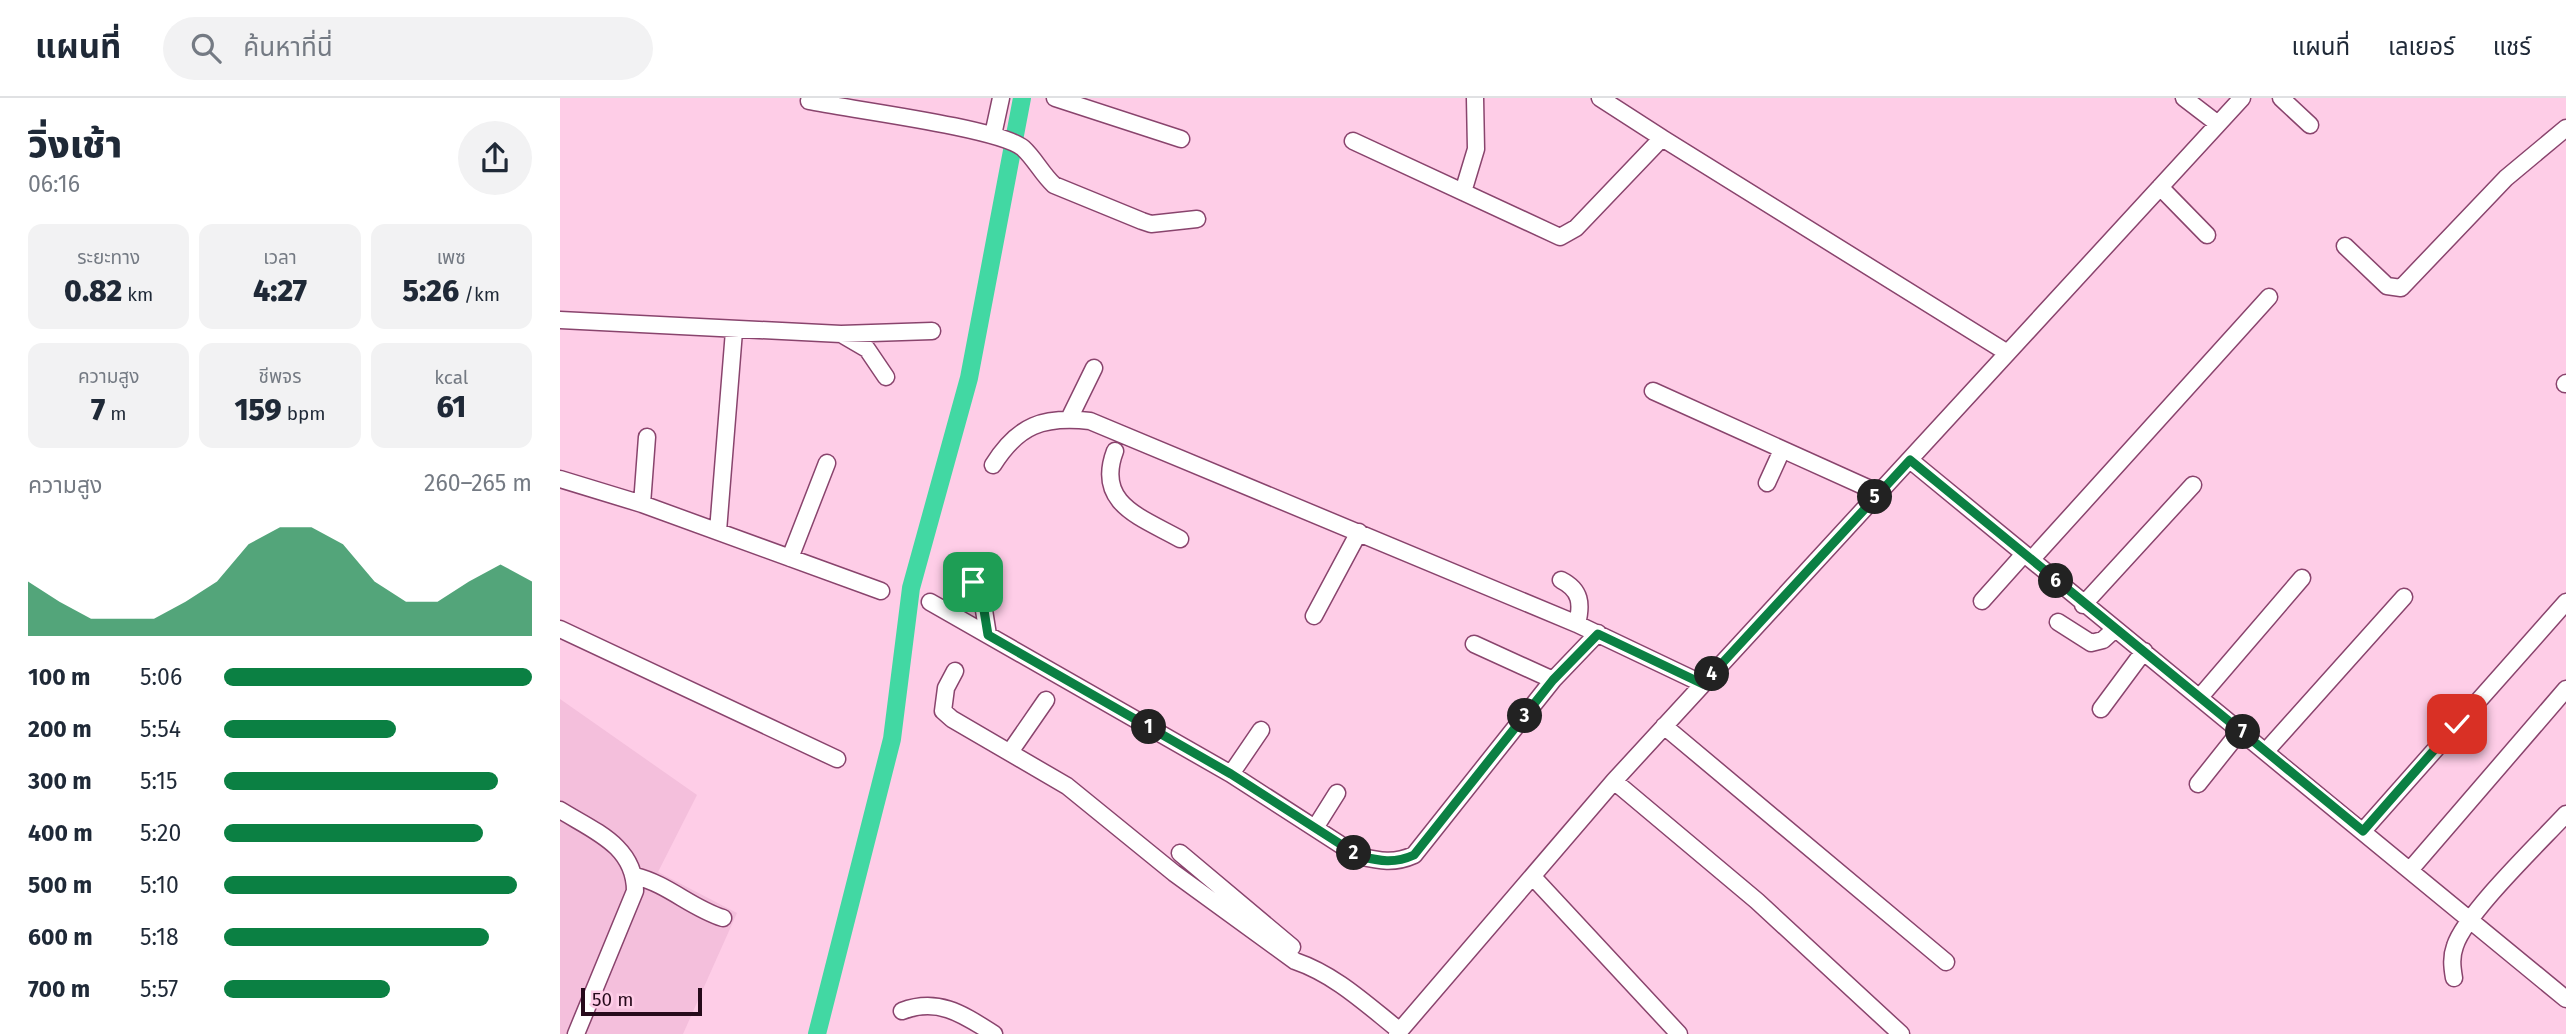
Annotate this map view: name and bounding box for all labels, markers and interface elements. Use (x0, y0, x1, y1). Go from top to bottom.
search box (163, 17, 653, 80)
text: แผนที่ (35, 27, 121, 67)
icon: search (187, 29, 225, 67)
text: ค้นหาที่นี่ (243, 32, 333, 63)
text: แผนที่ (2292, 33, 2350, 61)
text: เลเยอร์ (2388, 33, 2455, 61)
text: แชร์ (2493, 33, 2531, 61)
text: วิ่งเช้า (28, 121, 122, 167)
button: share (458, 121, 532, 195)
text: 06:16 (28, 170, 80, 198)
text: ระยะทาง (77, 246, 140, 269)
text: เวลา (263, 246, 297, 269)
text: เพซ (437, 246, 466, 269)
text: 0.82 (64, 273, 122, 309)
text: 4:27 (253, 273, 307, 309)
text: 5:26 (403, 273, 459, 309)
text: km (122, 283, 153, 306)
text: /km (459, 283, 500, 306)
text: ความสูง (78, 365, 139, 388)
text: ชีพจร (258, 365, 302, 388)
text: kcal (434, 366, 468, 389)
text: 61 (437, 389, 466, 425)
text: 7 (91, 392, 105, 428)
text: 159 (234, 392, 282, 428)
text: m (105, 402, 126, 425)
text: bpm (282, 402, 326, 425)
text: 260–265 m (424, 469, 532, 497)
text: ความสูง (28, 471, 102, 499)
pin: 5 (1858, 480, 1892, 514)
text: 5 (1869, 485, 1880, 508)
pin (943, 552, 1003, 612)
icon: arrive (954, 563, 992, 601)
pin: 6 (2038, 564, 2074, 598)
text: 6 (2050, 569, 2061, 592)
pin: 4 (1694, 656, 1730, 692)
text: 4 (1706, 662, 1717, 685)
text: 100 m (28, 663, 90, 691)
text: 5:06 (140, 663, 182, 691)
pin (2427, 694, 2487, 754)
pin: 3 (1508, 698, 1542, 734)
text: 3 (1520, 704, 1529, 727)
icon: check (2438, 705, 2476, 743)
pin: 1 (1132, 710, 1166, 744)
pin: 7 (2226, 714, 2260, 750)
text: 200 m (28, 715, 92, 743)
text: 5:54 (140, 715, 181, 743)
text: 1 (1144, 715, 1153, 738)
text: 7 (2238, 720, 2247, 743)
text: 300 m (28, 767, 92, 795)
text: 5:15 (140, 767, 178, 795)
text: 400 m (28, 819, 93, 847)
text: 5:20 (140, 819, 181, 847)
pin: 2 (1336, 836, 1372, 870)
text: 2 (1349, 841, 1358, 864)
text: 500 m (28, 871, 92, 899)
text: 5:10 (140, 871, 179, 899)
text: 600 m (28, 923, 93, 951)
text: 5:18 (140, 923, 179, 951)
text: 700 m (28, 975, 90, 1003)
text: 5:57 (140, 975, 178, 1003)
scale bar (581, 985, 702, 1017)
text: 50 m (592, 988, 633, 1011)

